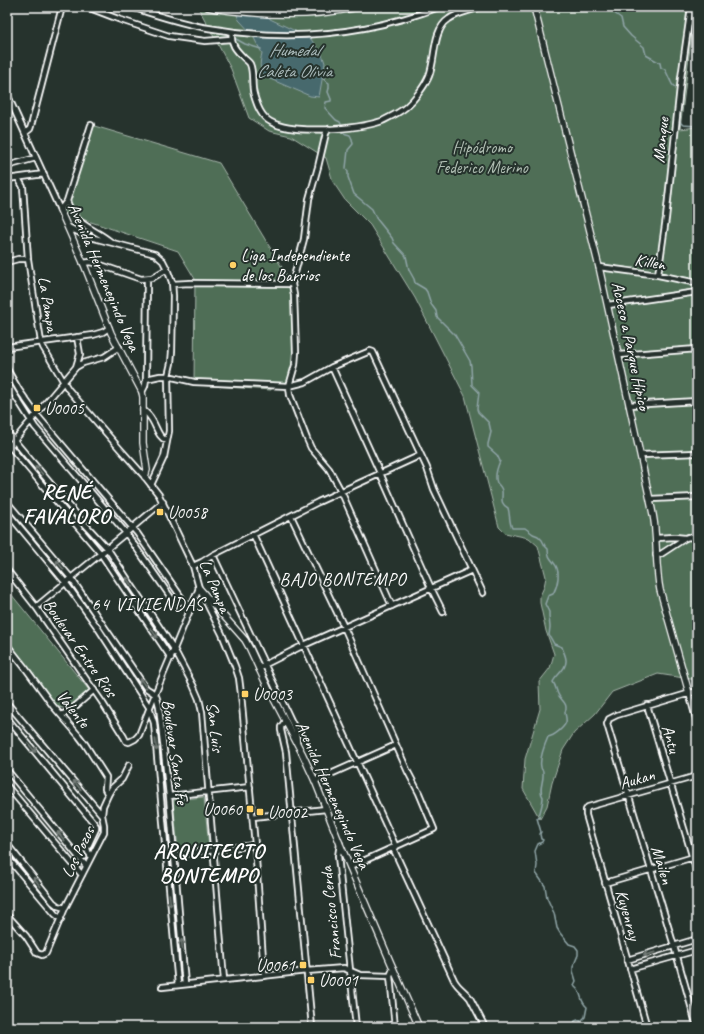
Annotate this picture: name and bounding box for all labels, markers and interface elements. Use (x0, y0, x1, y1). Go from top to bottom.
water label: Humedal Caleta Olivia (256, 39, 334, 82)
street label: Manque (648, 115, 674, 164)
park label: Hipódromo Federico Merino (436, 137, 529, 178)
street label: Avenida Hermenegindo Vega (63, 200, 145, 356)
place label: Liga Independiente de los Barrios (241, 245, 350, 286)
street label: Killen (633, 249, 668, 275)
marker: Liga Independiente de los Barrios (228, 260, 238, 270)
street label: La Pampa (33, 275, 63, 335)
street label: Acceso a Parque Hípico (607, 280, 655, 414)
place label: U0005 (45, 398, 85, 419)
marker: U0005 (32, 403, 42, 413)
one-way arrow (35, 465, 44, 476)
district label: RENÉ FAVALORO (23, 479, 113, 529)
place label: U0058 (168, 502, 209, 523)
marker: U0058 (155, 507, 165, 517)
street label: La Pampa (194, 556, 236, 618)
one-way arrow (56, 560, 64, 571)
district label: BAJO BONTEMPO (280, 568, 408, 590)
one-way arrow (125, 576, 133, 588)
district label: 64 VIVIENDAS (92, 593, 207, 615)
street label: Boulevar Entre Ríos (38, 595, 123, 703)
one-way arrow (149, 627, 158, 638)
one-way arrow (139, 678, 147, 689)
place label: U0003 (253, 684, 293, 705)
street label: Valente (52, 686, 95, 733)
marker: U0003 (240, 689, 250, 699)
street label: Boulevar Santa Fe (157, 698, 193, 807)
street label: San Luis (202, 701, 229, 754)
street label: Avenida Hermenegindo Vega (291, 718, 376, 873)
street label: Antu (657, 723, 685, 757)
one-way arrow (152, 738, 160, 751)
one-way arrow (27, 743, 36, 754)
street label: Aukan (617, 764, 657, 794)
one-way arrow (72, 779, 81, 790)
place label: U0060 (203, 799, 243, 820)
place label: U0002 (268, 802, 308, 823)
marker: U0060 (245, 804, 255, 814)
marker: U0002 (255, 807, 265, 817)
street label: Los Pozos (57, 821, 100, 881)
one-way arrow (57, 830, 66, 841)
district label: ARQUITECTO BONTEMPO (153, 838, 267, 888)
street label: Mailen (646, 843, 678, 887)
street label: Francisco Cerda (316, 864, 346, 960)
one-way arrow (33, 877, 42, 887)
street label: Kuyenray (611, 887, 646, 944)
one-way arrow (167, 893, 174, 906)
one-way arrow (178, 939, 186, 952)
one-way arrow (642, 951, 655, 958)
place label: U0061 (256, 955, 296, 976)
marker: U0061 (298, 960, 308, 970)
place label: U0001 (319, 970, 359, 991)
marker: U0001 (306, 975, 316, 985)

